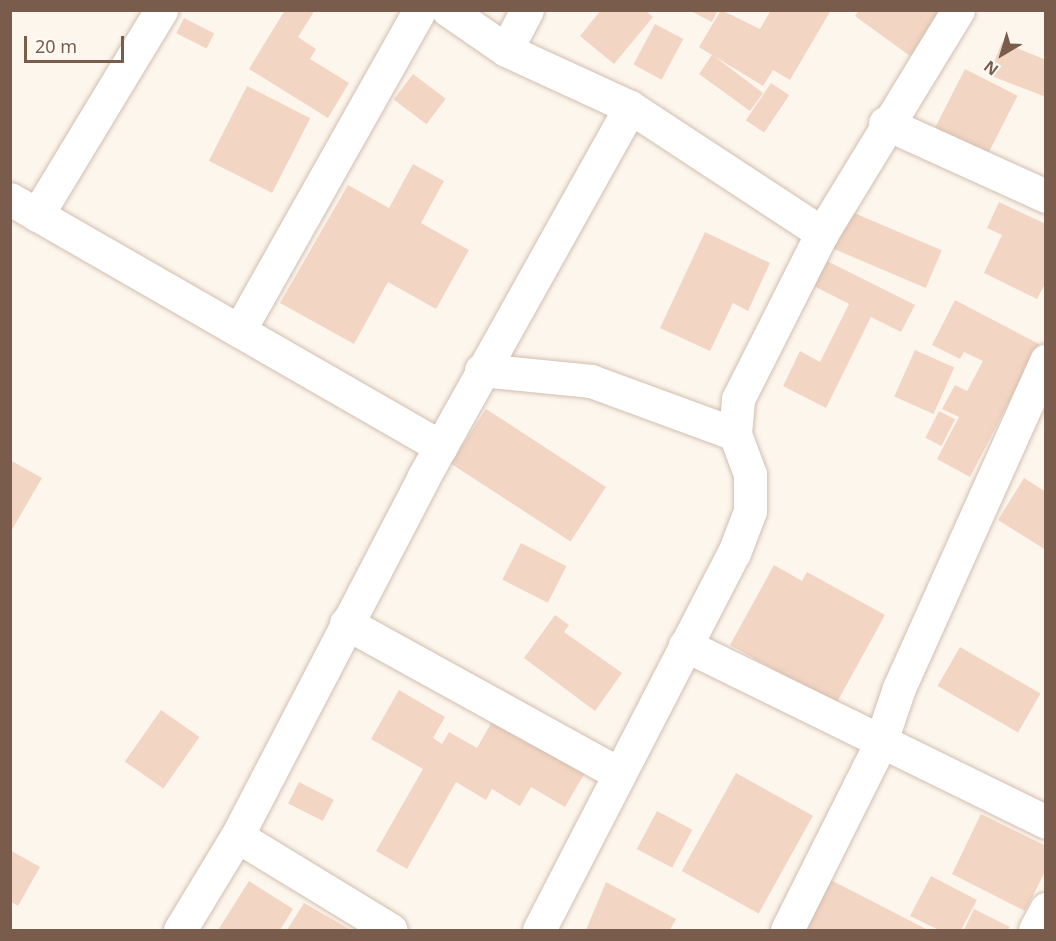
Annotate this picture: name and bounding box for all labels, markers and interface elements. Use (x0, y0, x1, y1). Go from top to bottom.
scale bar (27, 24, 128, 62)
north arrow (972, 24, 1032, 84)
text: 20 m (35, 34, 77, 58)
text: N (979, 56, 1003, 81)

